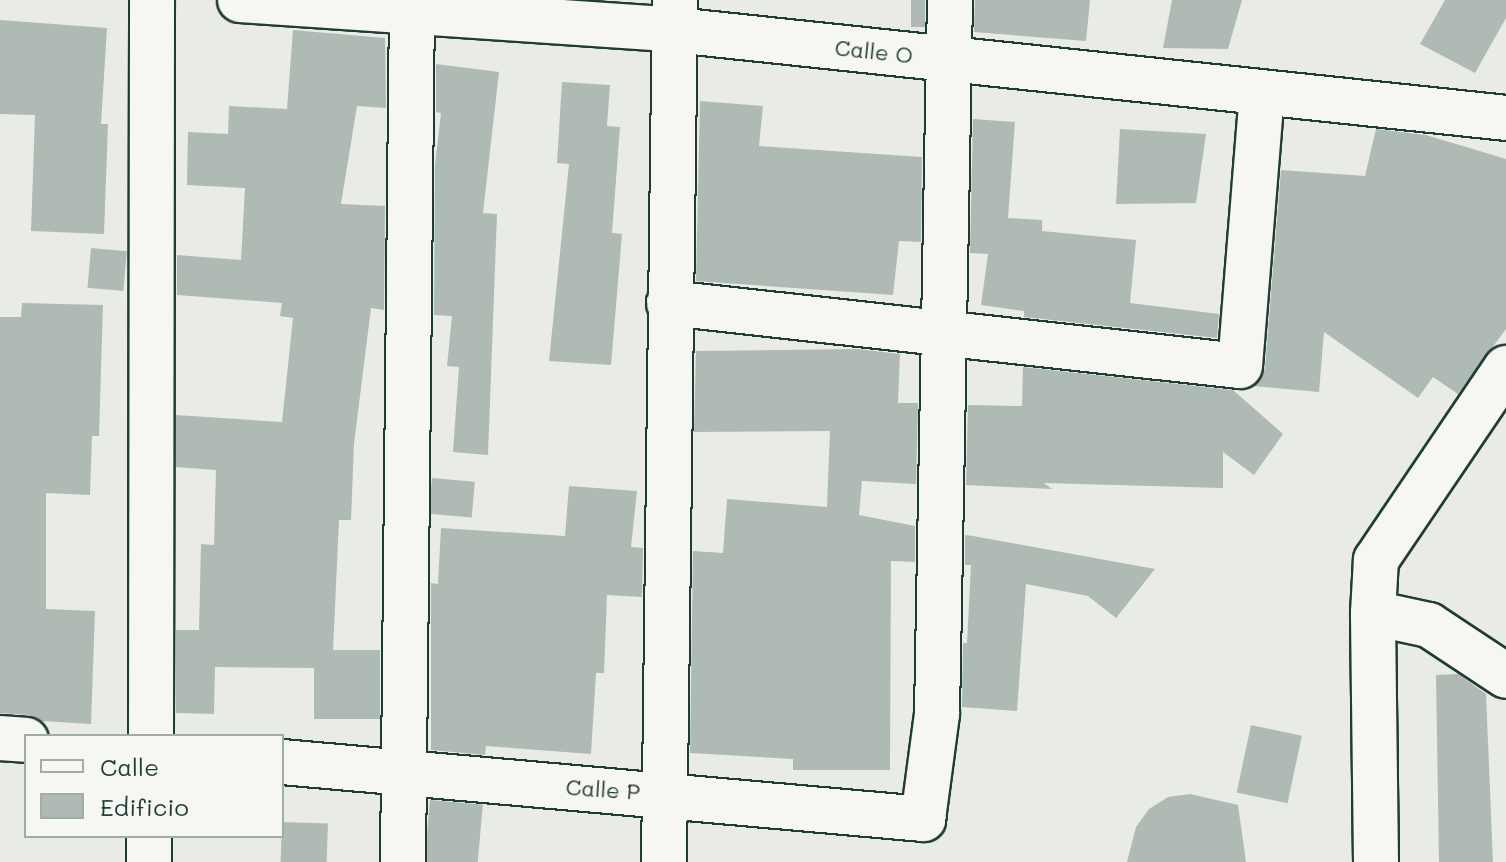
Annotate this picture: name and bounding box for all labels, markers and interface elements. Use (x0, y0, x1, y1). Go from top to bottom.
street label: Calle O (834, 34, 914, 68)
legend (24, 734, 284, 838)
text: Calle (100, 751, 159, 782)
street label: Calle P (565, 773, 641, 805)
text: Edificio (100, 791, 189, 822)

